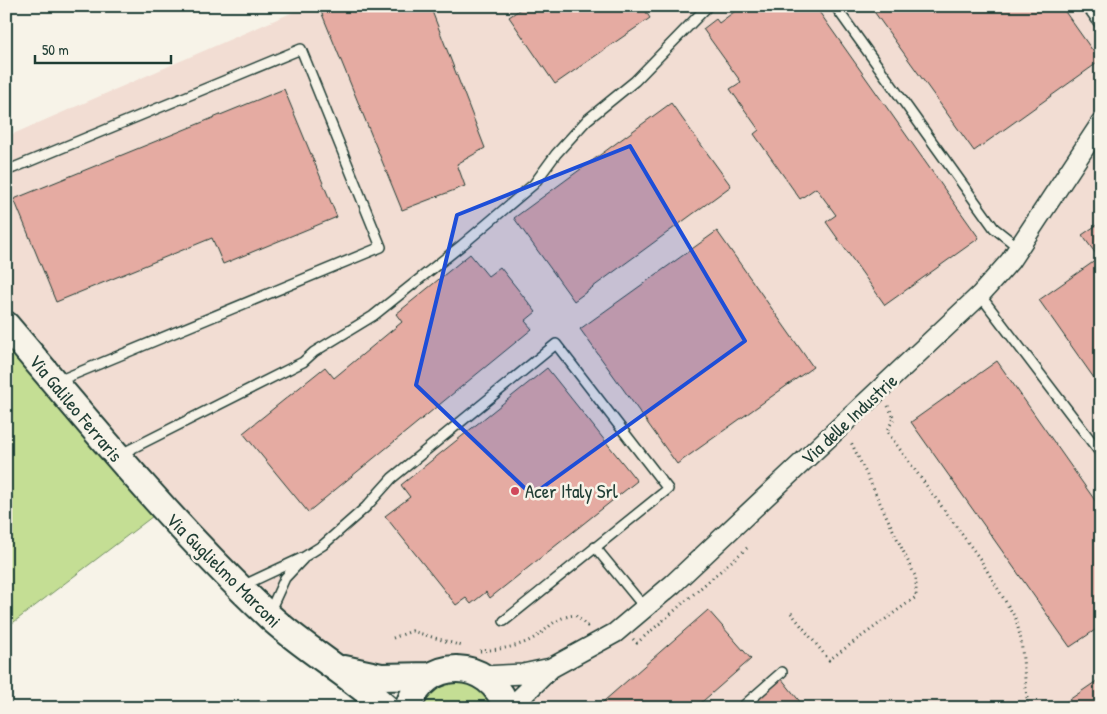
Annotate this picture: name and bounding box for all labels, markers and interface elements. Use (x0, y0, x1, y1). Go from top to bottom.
scale bar (35, 32, 171, 64)
text: 50 m (42, 39, 69, 60)
street label: Via Galileo Ferraris (23, 349, 129, 467)
street label: Via delle Industrie (795, 367, 903, 470)
place label: Acer Italy Srl (525, 478, 619, 504)
marker: Acer Italy Srl (509, 485, 521, 497)
street label: Via Guglielmo Marconi (161, 507, 287, 633)

